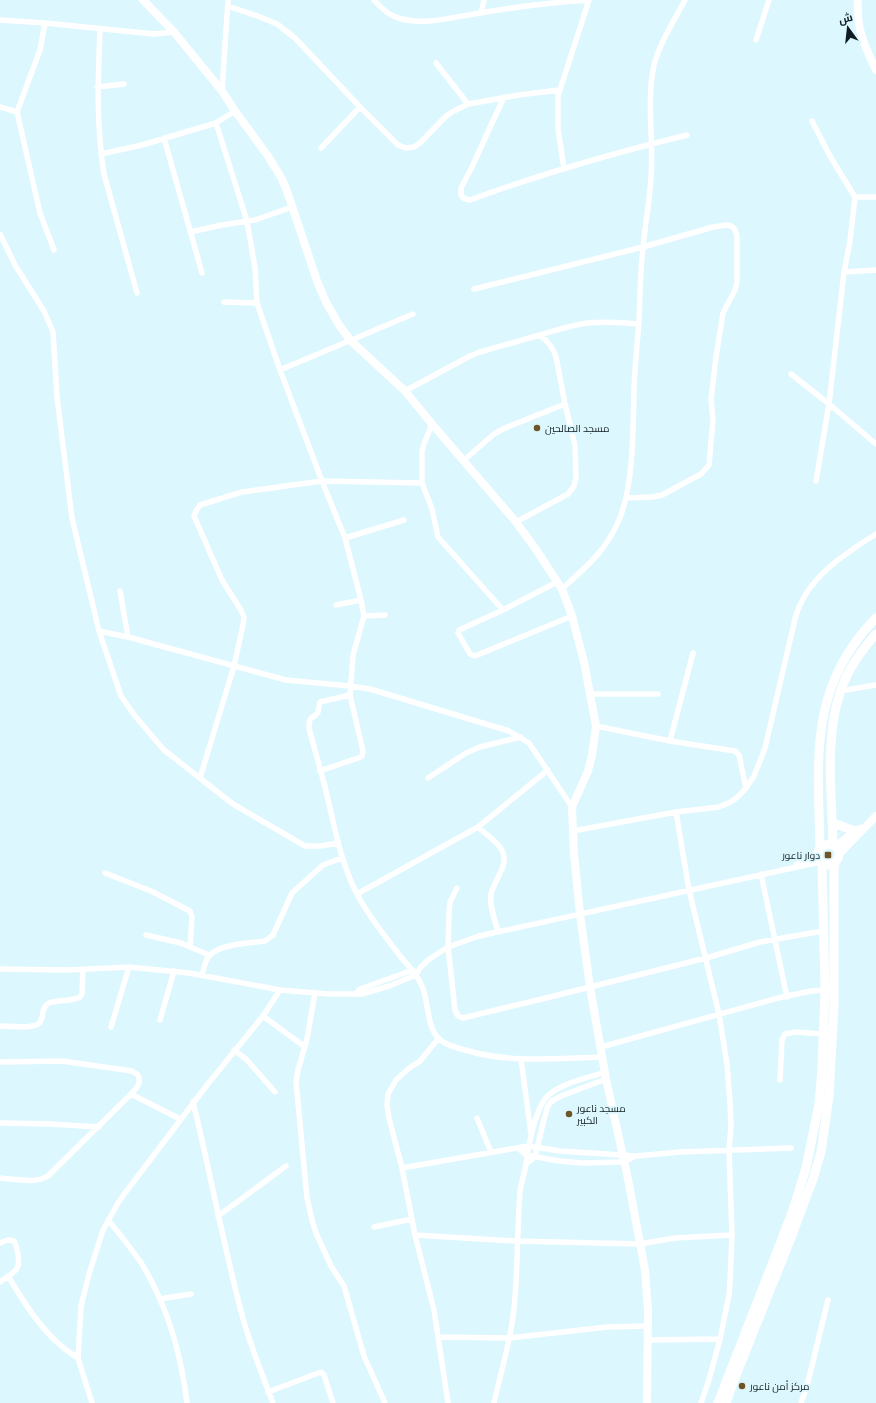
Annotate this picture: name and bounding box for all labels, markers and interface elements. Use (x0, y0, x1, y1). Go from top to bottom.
north arrow (828, 8, 868, 48)
text: ش (837, 11, 854, 27)
marker: مسجد الصالحين (532, 423, 542, 433)
place label: مسجد الصالحين (545, 423, 609, 435)
place label: دوار ناعور (781, 850, 820, 861)
marker: دوار ناعور (823, 850, 833, 860)
place label: مسجد ناعور الكبير (576, 1103, 626, 1126)
marker: مسجد ناعور الكبير (564, 1109, 574, 1119)
place label: مركز أمن ناعور (749, 1380, 809, 1393)
marker: مركز أمن ناعور (737, 1381, 747, 1391)

